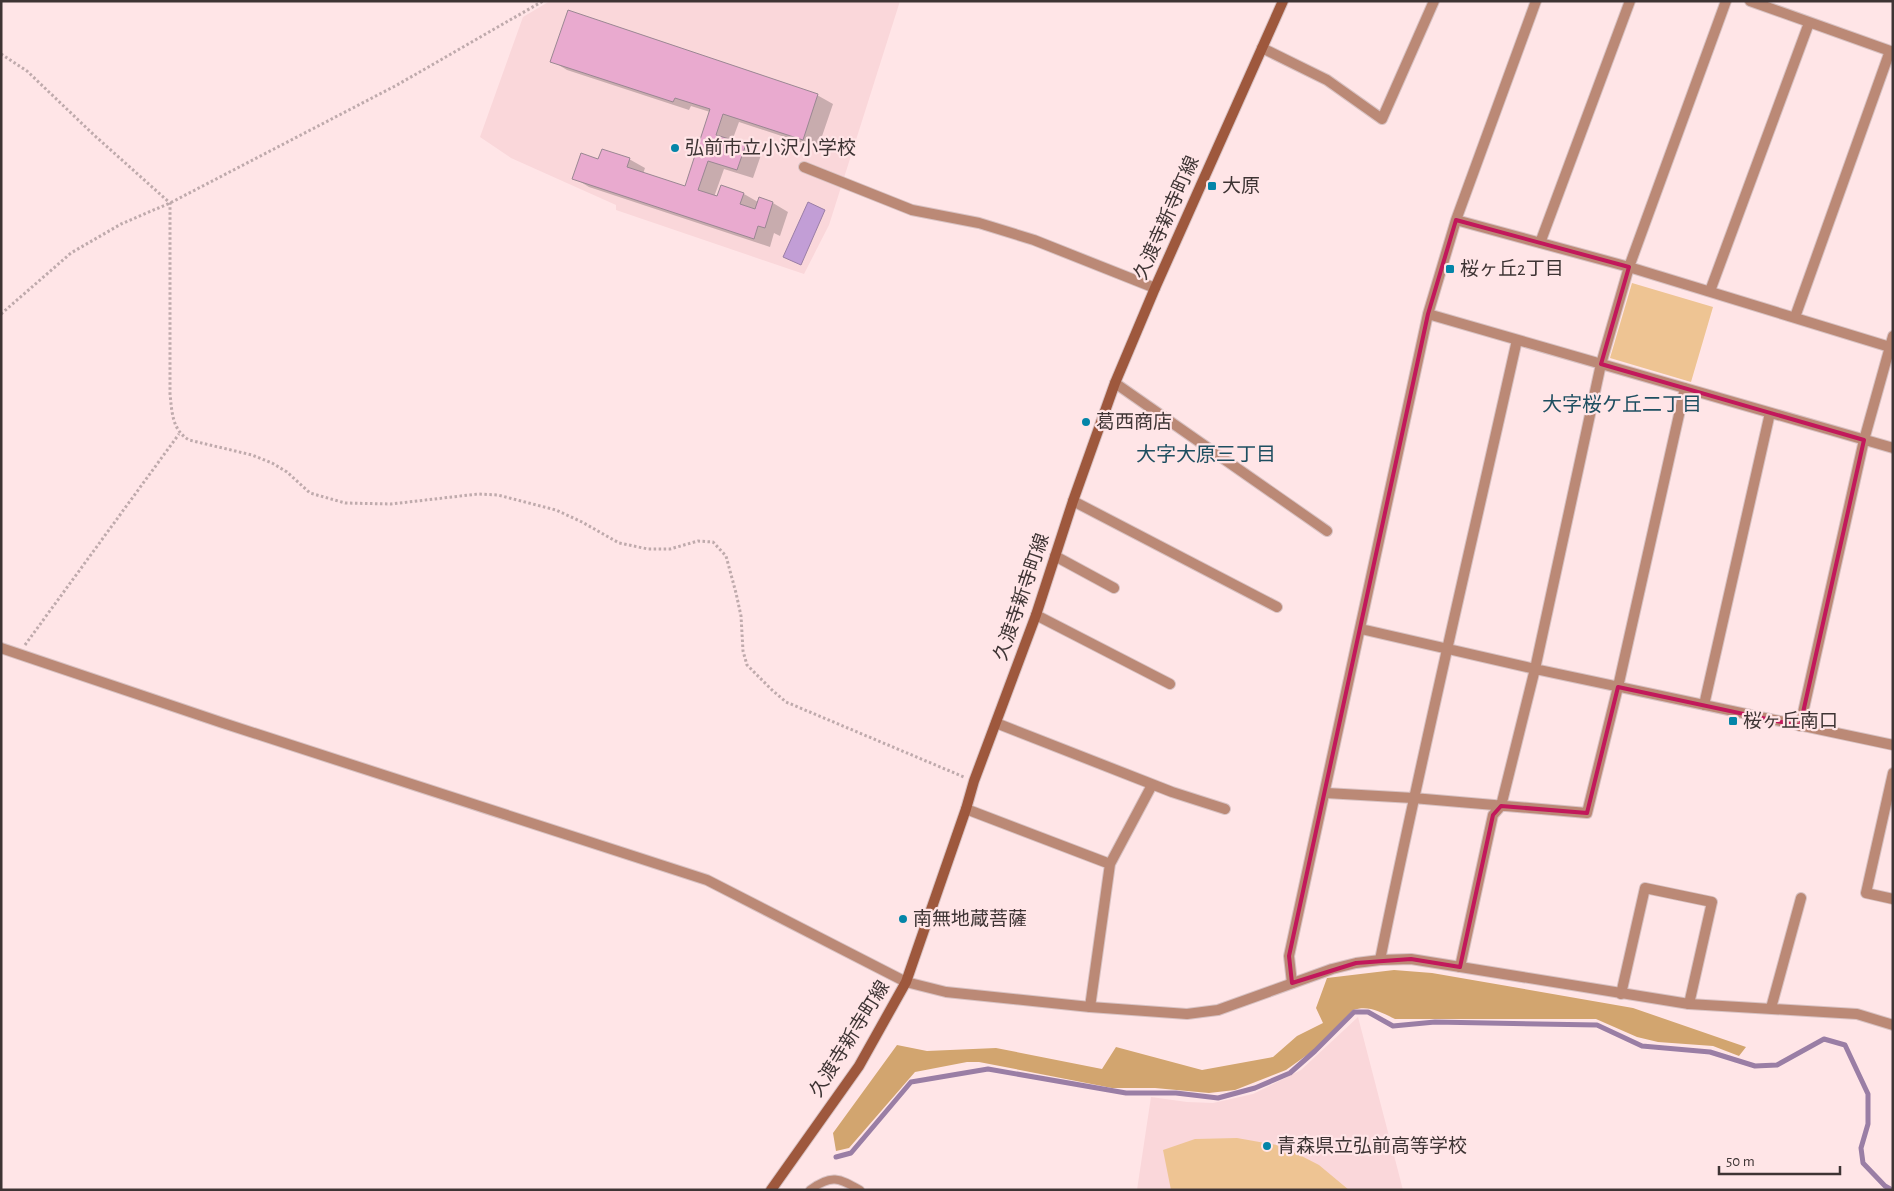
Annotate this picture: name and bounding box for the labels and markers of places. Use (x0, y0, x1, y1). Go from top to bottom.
place label: 弘前市立小沢小学校 (685, 137, 856, 158)
marker: 弘前市立小沢小学校 (669, 142, 681, 154)
place label: 大原 (1222, 176, 1260, 196)
marker: 大原 (1206, 180, 1218, 192)
place label: 桜ヶ丘2丁目 (1460, 258, 1564, 279)
marker: 桜ヶ丘2丁目 (1444, 263, 1456, 275)
place label: 葛西商店 (1096, 411, 1172, 432)
marker: 葛西商店 (1080, 416, 1092, 428)
place label: 桜ヶ丘南口 (1743, 710, 1838, 731)
marker: 桜ヶ丘南口 (1727, 715, 1739, 727)
place label: 南無地蔵菩薩 (913, 908, 1027, 929)
marker: 南無地蔵菩薩 (897, 913, 909, 925)
place label: 青森県立弘前高等学校 (1277, 1135, 1467, 1156)
marker: 青森県立弘前高等学校 (1261, 1140, 1273, 1152)

